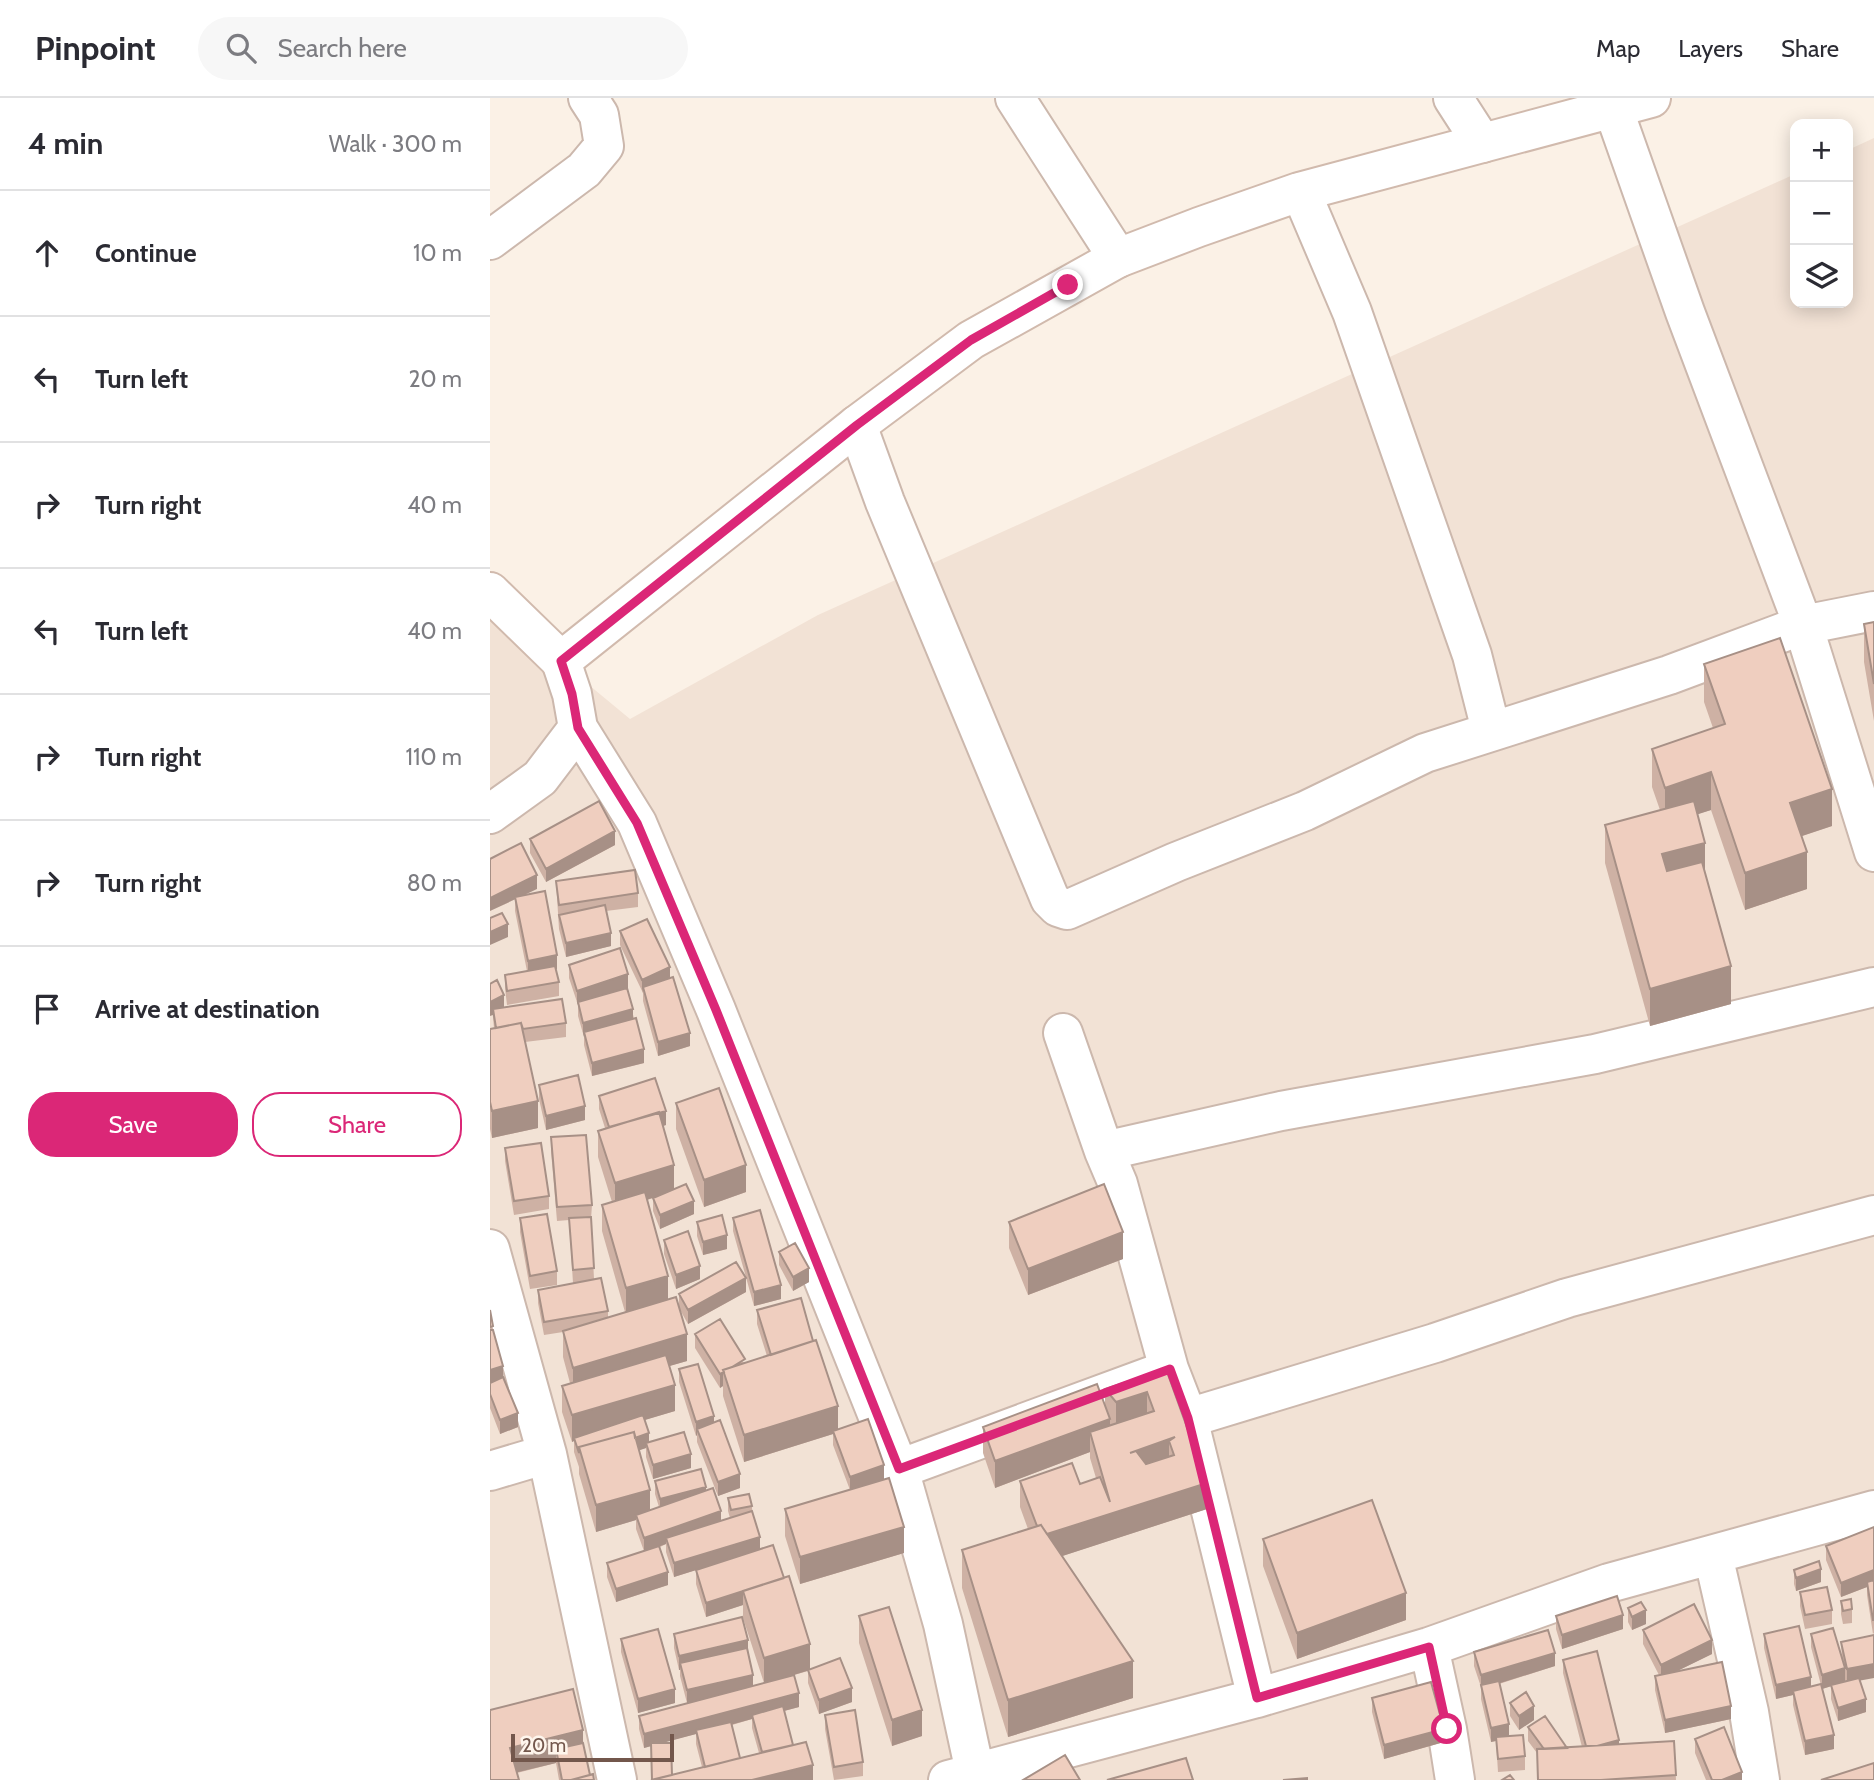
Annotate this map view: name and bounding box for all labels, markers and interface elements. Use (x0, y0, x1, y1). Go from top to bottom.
search box (198, 17, 688, 80)
text: Pinpoint (35, 28, 156, 68)
icon: search (222, 29, 260, 67)
text: Search here (278, 32, 407, 64)
text: Map (1596, 34, 1640, 63)
text: Layers (1678, 34, 1743, 63)
text: Share (1781, 34, 1839, 63)
map controls (1790, 119, 1853, 308)
button: + (1790, 119, 1853, 182)
text: 4 min (28, 125, 103, 162)
text: Walk · 300 m (329, 130, 462, 158)
button: − (1790, 182, 1853, 245)
icon: ahead (28, 234, 66, 272)
text: Continue (95, 237, 197, 269)
text: 10 m (413, 239, 462, 267)
button: layers (1790, 245, 1853, 308)
route end (1052, 269, 1083, 300)
icon: left (28, 360, 66, 398)
text: Turn left (95, 363, 188, 395)
text: 20 m (409, 365, 462, 393)
icon: right (28, 486, 66, 524)
text: Turn right (95, 489, 201, 521)
text: 40 m (407, 491, 462, 519)
icon: left (28, 612, 66, 650)
text: Turn left (95, 615, 188, 647)
text: 40 m (407, 617, 462, 645)
icon: right (28, 738, 66, 776)
text: Turn right (95, 741, 201, 773)
text: 110 m (406, 743, 462, 771)
icon: right (28, 864, 66, 902)
text: Turn right (95, 867, 201, 899)
text: 80 m (407, 869, 462, 897)
icon: arrive (28, 990, 66, 1028)
text: Arrive at destination (95, 993, 320, 1025)
button: Save (28, 1092, 238, 1157)
button: Share (252, 1092, 462, 1157)
route start (1431, 1713, 1462, 1744)
scale bar (511, 1731, 674, 1763)
text: 20 m (522, 1734, 566, 1757)

